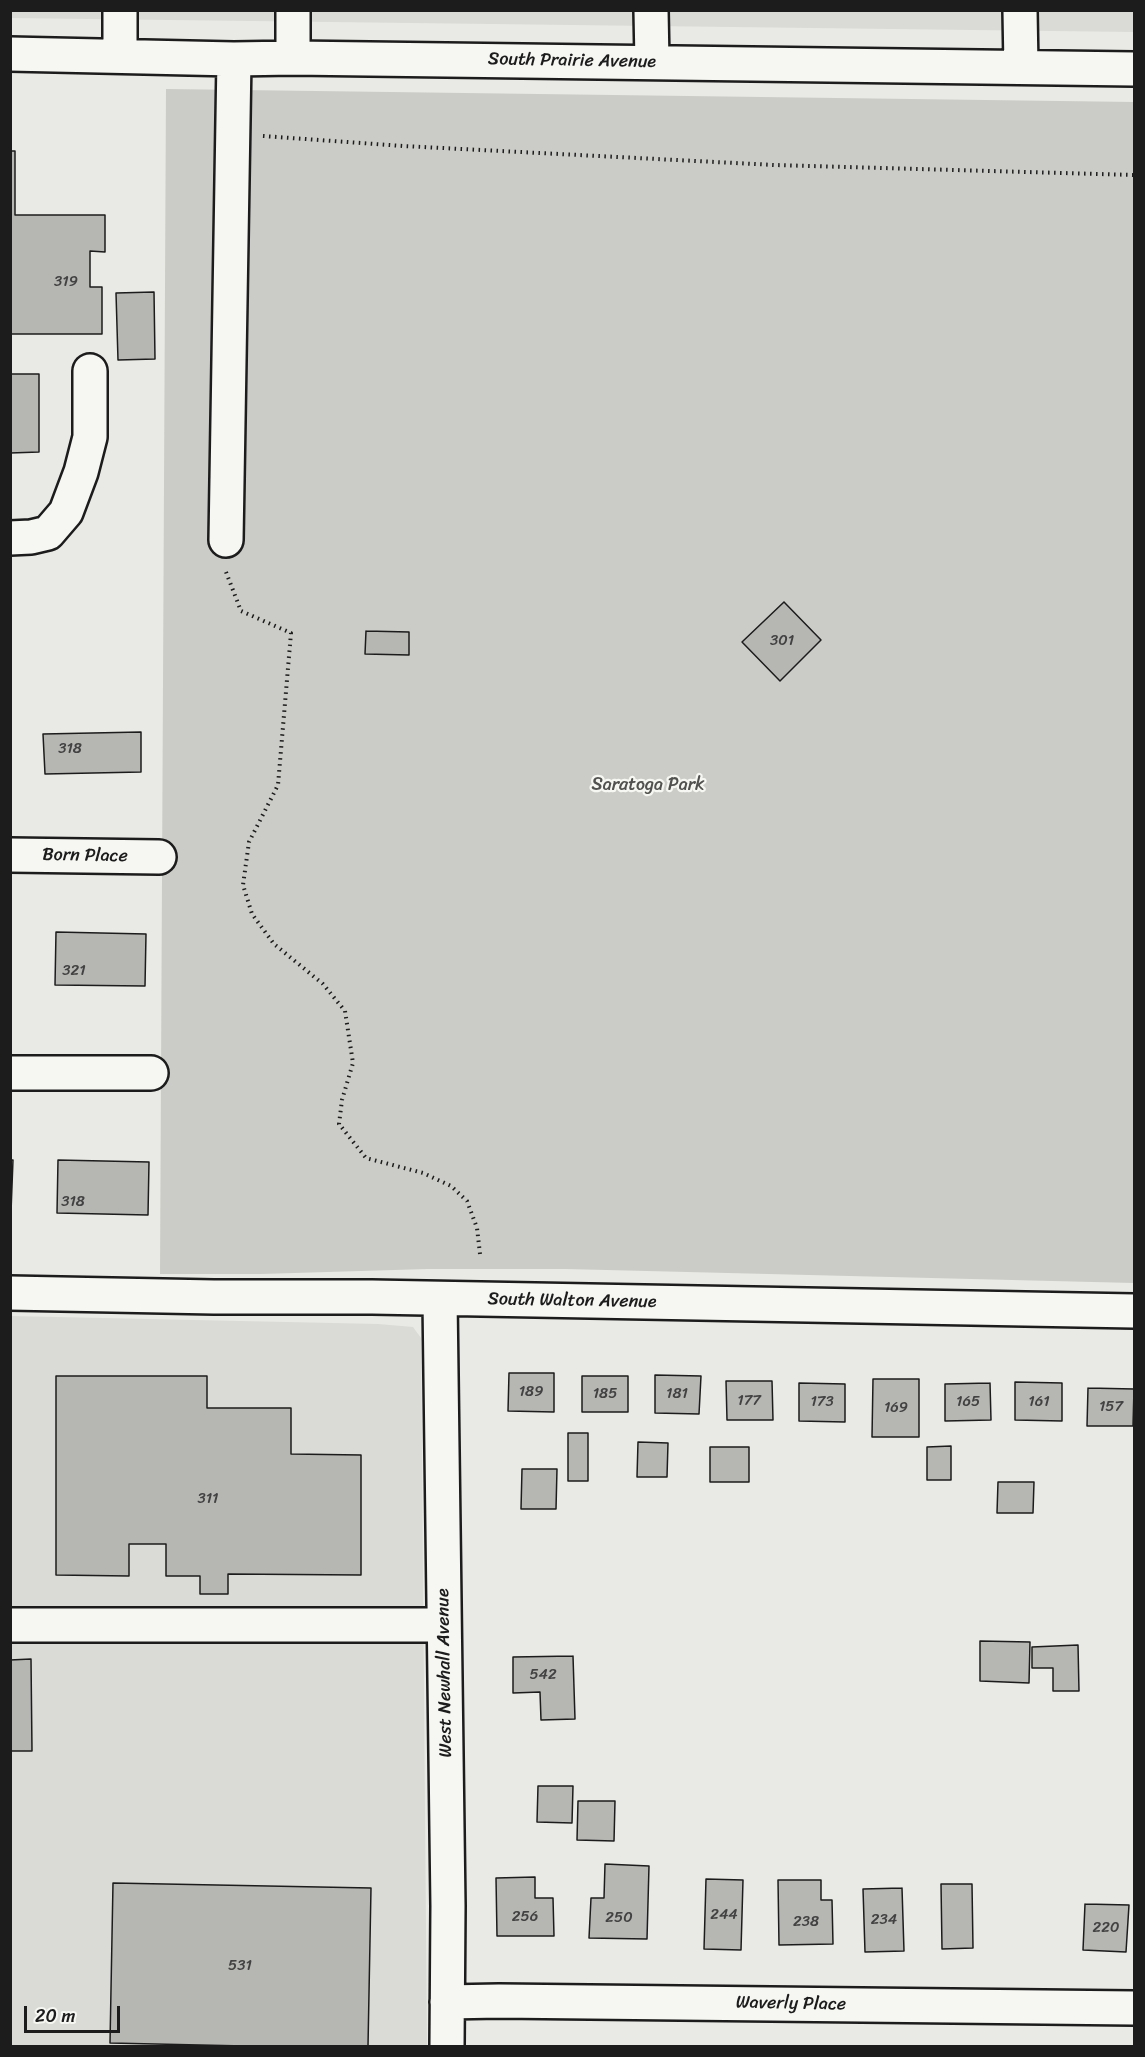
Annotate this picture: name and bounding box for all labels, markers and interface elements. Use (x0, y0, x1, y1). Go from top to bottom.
street label: South Prairie Avenue (488, 49, 656, 73)
house number: 319 (54, 273, 78, 291)
house number: 301 (770, 632, 794, 650)
house number: 318 (58, 740, 82, 758)
park label: Saratoga Park (591, 774, 705, 796)
street label: Born Place (42, 844, 128, 868)
house number: 321 (62, 962, 86, 980)
house number: 318 (61, 1193, 85, 1211)
street label: South Walton Avenue (487, 1289, 657, 1313)
house number: 189 (519, 1383, 543, 1401)
house number: 185 (593, 1385, 617, 1403)
house number: 181 (666, 1385, 688, 1403)
house number: 177 (737, 1392, 761, 1410)
house number: 173 (810, 1393, 834, 1411)
house number: 165 (956, 1393, 980, 1411)
house number: 161 (1028, 1393, 1050, 1411)
house number: 157 (1099, 1398, 1123, 1416)
house number: 169 (884, 1399, 908, 1417)
house number: 311 (197, 1490, 219, 1508)
street label: West Newhall Avenue (433, 1588, 457, 1758)
house number: 542 (529, 1666, 557, 1684)
house number: 244 (710, 1906, 738, 1924)
house number: 256 (512, 1908, 538, 1926)
house number: 250 (605, 1909, 633, 1927)
house number: 234 (871, 1911, 897, 1929)
house number: 238 (793, 1913, 819, 1931)
house number: 220 (1093, 1919, 1119, 1937)
house number: 531 (228, 1957, 252, 1975)
street label: Waverly Place (736, 1992, 846, 2016)
scale bar (27, 1994, 123, 2032)
text: 20 m (35, 2000, 75, 2032)

